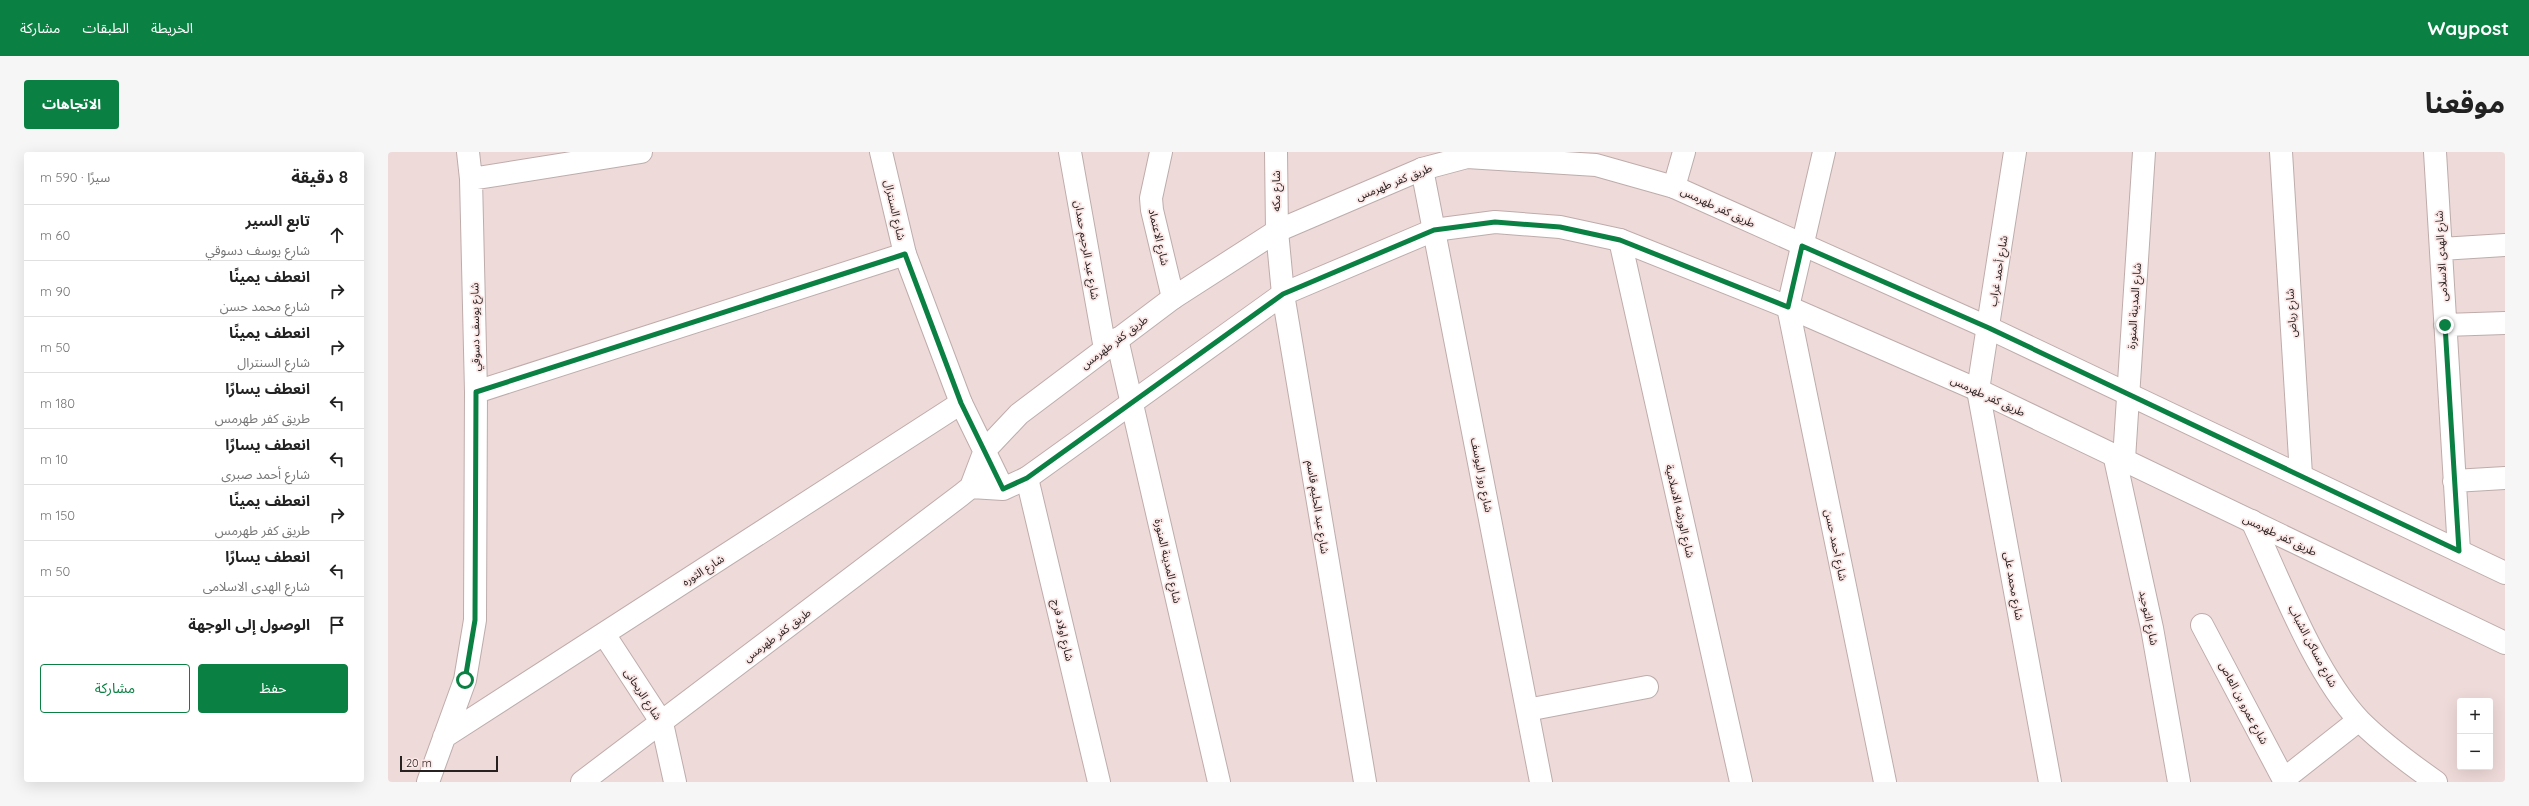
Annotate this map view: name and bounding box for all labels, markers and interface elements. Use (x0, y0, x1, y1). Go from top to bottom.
text: Waypost (2427, 16, 2509, 40)
text: مشاركة (20, 19, 60, 37)
text: الطبقات (82, 19, 129, 37)
text: الخريطة (151, 19, 193, 37)
button: الاتجاهات (24, 80, 119, 129)
text: موقعنا (2425, 85, 2505, 120)
street label: طريق كفر طهرمس (1354, 160, 1434, 204)
text: 8 دقيقة (291, 166, 348, 187)
text: سيرًا · 590 m (40, 169, 110, 185)
street label: شارع مكه (1269, 170, 1284, 212)
street label: شارع السنترال (880, 178, 909, 242)
street label: طريق كفر طهرمس (1678, 184, 1758, 230)
street label: شارع عبد الرحيم حمدان (1069, 199, 1103, 301)
street label: شارع الاعتماد (1145, 207, 1172, 267)
street label: شارع الهدى الاسلامى (2432, 210, 2451, 302)
text: تابع السير (246, 211, 310, 230)
icon: ahead (326, 224, 348, 246)
text: 60 m (40, 227, 70, 243)
street label: شارع أحمد غراب (1985, 234, 2012, 308)
text: شارع يوسف دسوقي (205, 242, 310, 258)
street label: شارع المدينة المنورة (2124, 262, 2145, 350)
text: انعطف يمينًا (229, 267, 310, 286)
icon: right (326, 280, 348, 302)
street label: شارع يوسف دسوقي (467, 282, 485, 371)
text: 90 m (40, 283, 70, 299)
street label: شارع رياض (2282, 288, 2301, 338)
text: شارع محمد حسن (220, 298, 310, 314)
street label: طريق كفر طهرمس (1078, 312, 1150, 372)
route end (2436, 316, 2454, 334)
text: انعطف يمينًا (229, 323, 310, 342)
icon: right (326, 336, 348, 358)
text: 50 m (40, 339, 70, 355)
text: شارع السنترال (237, 354, 310, 370)
street label: طريق كفر طهرمس (1948, 373, 2028, 419)
text: انعطف يسارًا (225, 379, 310, 398)
icon: left (326, 392, 348, 414)
text: 180 m (40, 395, 75, 411)
text: طريق كفر طهرمس (215, 410, 310, 426)
text: انعطف يسارًا (225, 435, 310, 454)
street label: شارع روز اليوسف (1467, 436, 1496, 514)
icon: left (326, 448, 348, 470)
text: 10 m (40, 451, 68, 467)
street label: شارع عبد الحليم قاسم (1302, 459, 1332, 555)
street label: شارع الورشه الاسلامية (1661, 463, 1698, 560)
text: شارع أحمد صبرى (221, 466, 310, 482)
text: انعطف يمينًا (229, 491, 310, 510)
icon: right (326, 504, 348, 526)
text: 150 m (40, 507, 75, 523)
street label: شارع أحمد حسن (1821, 508, 1850, 583)
street label: طريق كفر طهرمس (2241, 511, 2319, 559)
street label: شارع المدينة المنورة (1150, 517, 1185, 605)
text: طريق كفر طهرمس (215, 522, 310, 538)
text: انعطف يسارًا (225, 547, 310, 566)
street label: شارع الثوره (679, 551, 727, 590)
street label: شارع محمد على (2000, 551, 2027, 622)
icon: left (326, 560, 348, 582)
text: 50 m (40, 563, 70, 579)
text: شارع الهدى الاسلامى (203, 578, 310, 594)
street label: شارع التوحيد (2135, 589, 2162, 647)
street label: شارع اولاد فرج (1048, 598, 1077, 663)
street label: شارع مساكن الشباب (2285, 603, 2341, 690)
street label: طريق كفر طهرمس (741, 605, 813, 665)
icon: arrive (326, 614, 348, 636)
text: الوصول إلى الوجهة (188, 615, 310, 634)
street label: شارع عمرو بن العاص (2215, 659, 2272, 747)
button: مشاركة (40, 664, 190, 713)
button: حفظ (198, 664, 348, 713)
street label: شارع الريحانى (620, 666, 665, 723)
route start (456, 671, 474, 689)
map controls (2457, 698, 2493, 770)
button: + (2457, 698, 2493, 734)
button: − (2457, 734, 2493, 770)
scale bar (400, 754, 498, 773)
text: 20 m (406, 756, 432, 770)

